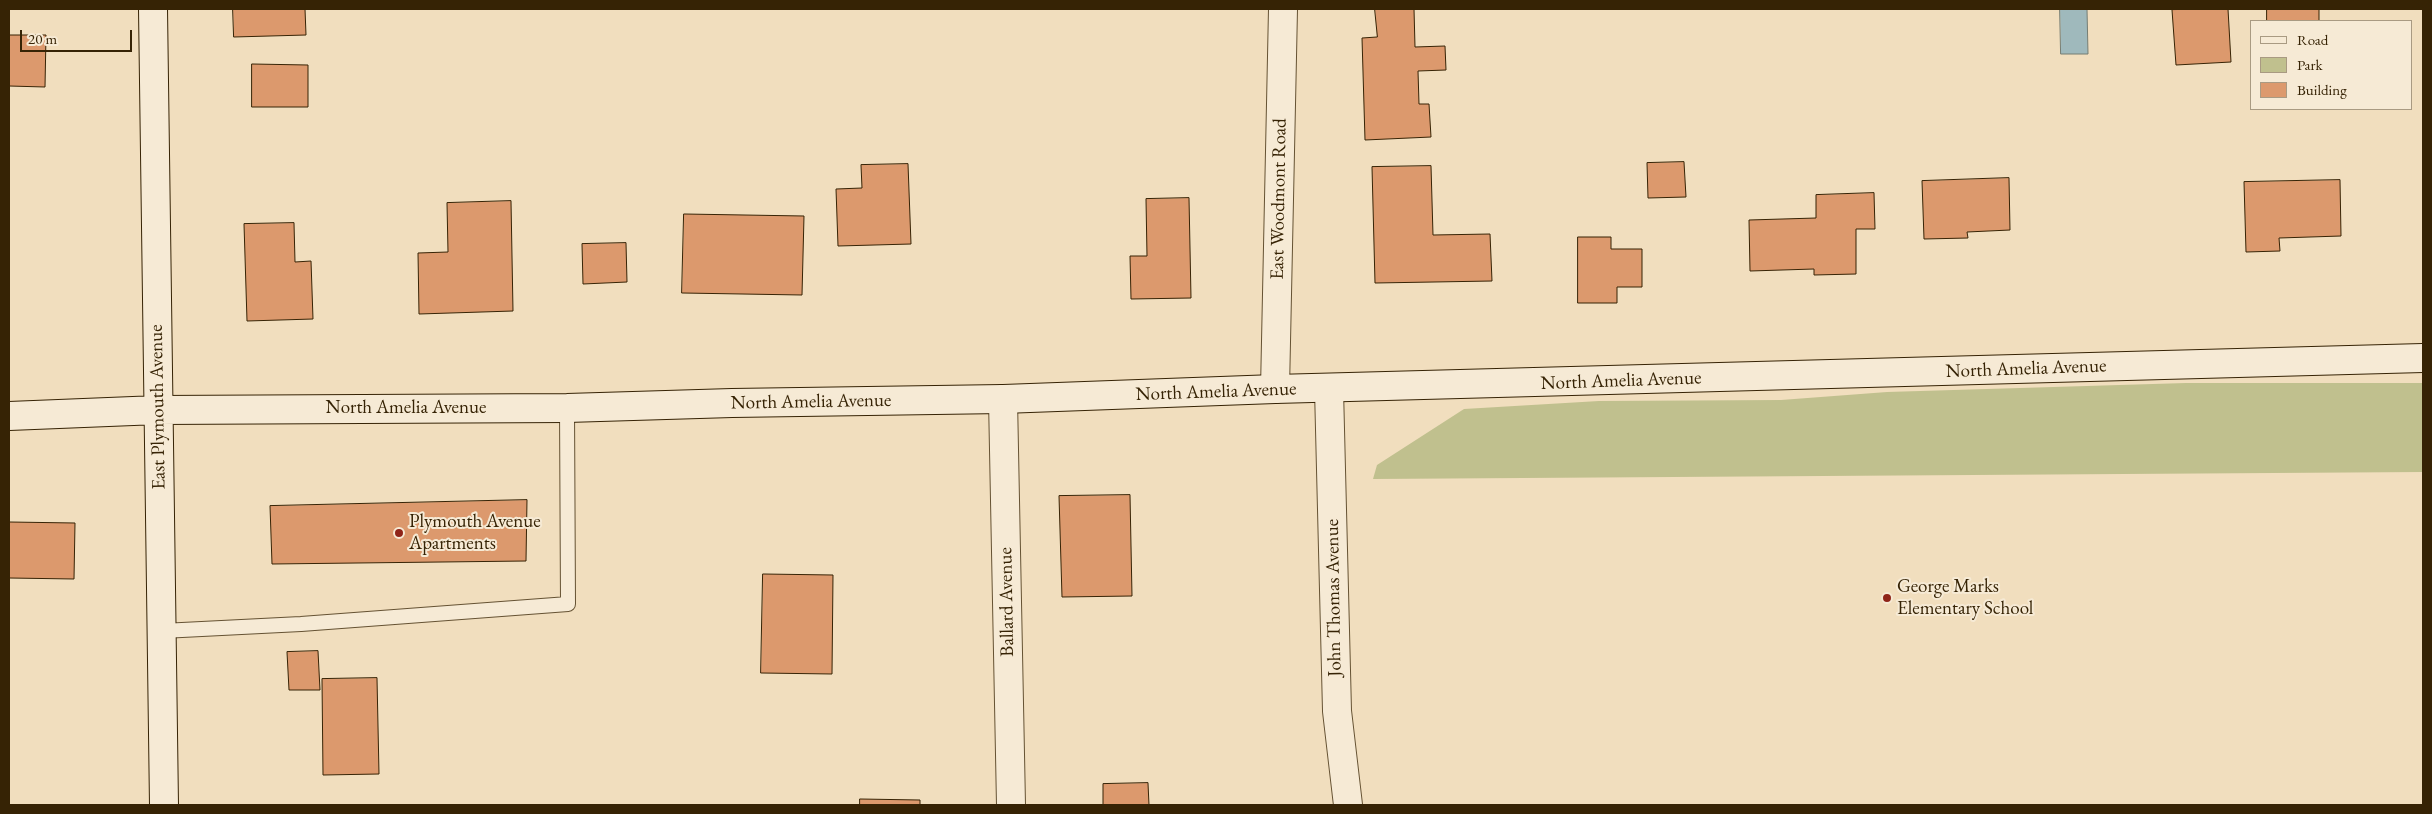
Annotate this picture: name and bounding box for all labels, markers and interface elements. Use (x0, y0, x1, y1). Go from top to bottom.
scale bar (22, 20, 135, 52)
legend (2250, 20, 2412, 110)
text: 20 m (28, 29, 57, 48)
text: Road (2297, 30, 2328, 49)
text: Park (2297, 55, 2323, 74)
text: Building (2297, 80, 2347, 99)
street label: East Woodmont Road (1266, 118, 1292, 280)
street label: East Plymouth Avenue (145, 324, 171, 490)
street label: North Amelia Avenue (1945, 355, 2107, 383)
street label: North Amelia Avenue (1540, 367, 1702, 395)
street label: North Amelia Avenue (1135, 378, 1297, 406)
street label: North Amelia Avenue (730, 389, 892, 415)
street label: North Amelia Avenue (326, 397, 486, 419)
place label: Plymouth Avenue Apartments (409, 511, 541, 555)
street label: John Thomas Avenue (1321, 519, 1347, 677)
marker: Plymouth Avenue Apartments (393, 527, 405, 539)
street label: Ballard Avenue (995, 547, 1019, 657)
place label: George Marks Elementary School (1897, 576, 2033, 620)
marker: George Marks Elementary School (1881, 592, 1893, 604)

